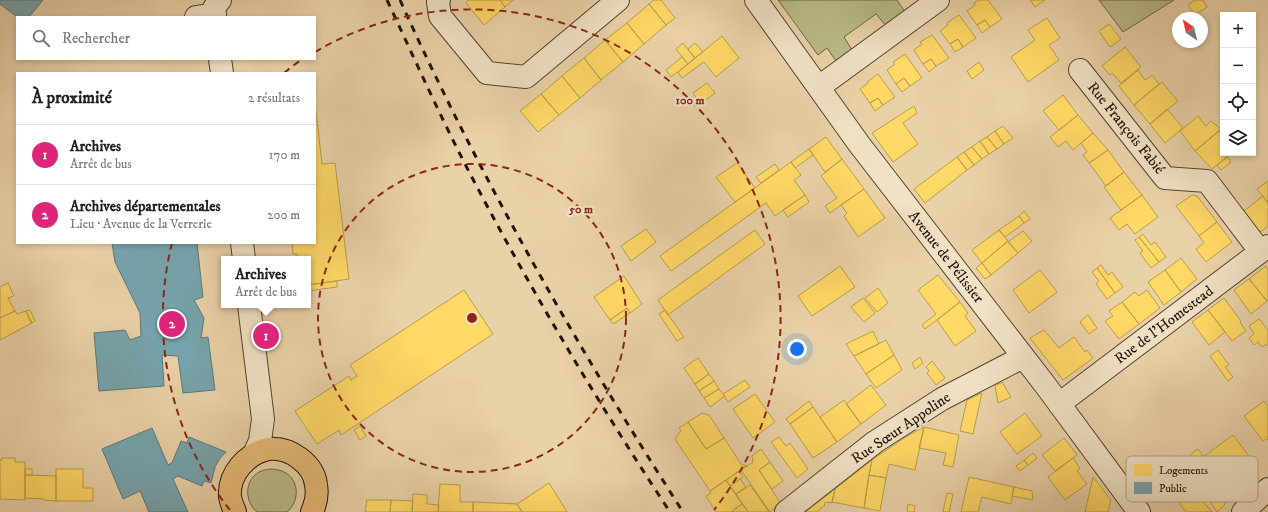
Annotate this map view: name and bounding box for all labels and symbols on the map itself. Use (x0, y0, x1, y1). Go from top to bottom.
north arrow (1172, 12, 1208, 48)
street label: Rue François Fabié (1083, 78, 1169, 178)
text: 100 m (676, 93, 704, 108)
text: 50 m (568, 202, 593, 217)
street label: Avenue de Pélissier (904, 207, 988, 307)
street label: Rue de l'Homestead (1111, 281, 1218, 368)
pin: 2 (159, 309, 185, 339)
centre of rings (465, 311, 479, 325)
pin: 1 (253, 321, 279, 351)
your location (787, 339, 807, 359)
street label: Rue Sœur Appoline (848, 388, 954, 468)
legend (1126, 456, 1258, 502)
text: Logements (1159, 464, 1208, 478)
text: Public (1159, 482, 1187, 496)

